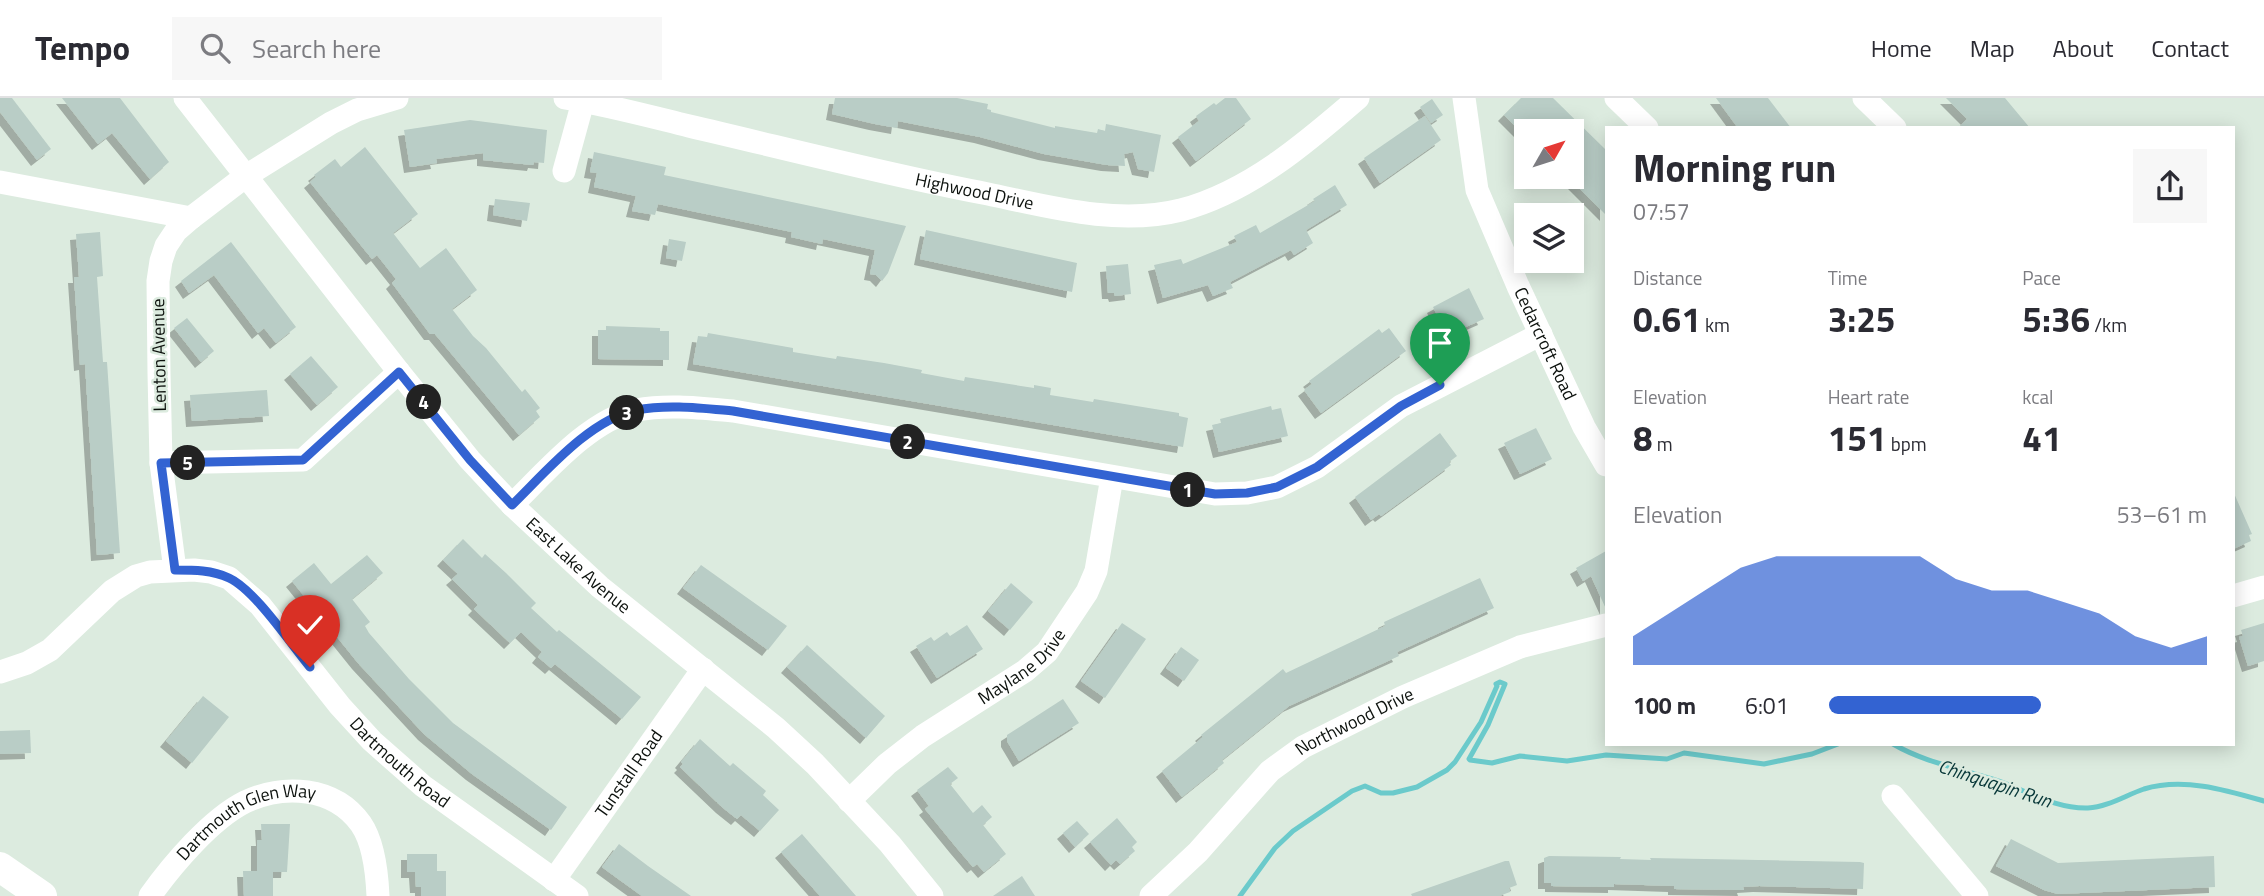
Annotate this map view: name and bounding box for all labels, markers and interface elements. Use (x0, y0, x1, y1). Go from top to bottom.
search box (172, 17, 662, 80)
text: Tempo (35, 23, 130, 73)
icon: search (196, 29, 234, 67)
text: Search here (252, 29, 381, 68)
text: Home (1871, 30, 1932, 66)
text: Map (1970, 30, 2015, 66)
text: About (2053, 30, 2113, 66)
text: Contact (2151, 30, 2229, 66)
north arrow (1514, 119, 1584, 189)
map controls (1514, 119, 1584, 273)
text: Morning run (1633, 139, 1836, 197)
button: share (2133, 149, 2207, 223)
street label: Highwood Drive (913, 165, 1036, 217)
text: 07:57 (1633, 194, 1690, 229)
button: layers (1514, 203, 1584, 273)
text: Distance (1633, 263, 1702, 292)
text: Time (1828, 263, 1867, 292)
text: Pace (2022, 263, 2061, 292)
street label: Cedarcroft Road (1507, 282, 1584, 404)
text: 0.61 (1633, 292, 1701, 346)
text: 3:25 (1828, 292, 1895, 346)
text: 5:36 (2022, 292, 2090, 346)
street label: Lenton Avenue (144, 298, 173, 412)
text: km (1701, 310, 1730, 339)
text: /km (2090, 310, 2127, 339)
pin (1410, 313, 1470, 385)
icon: arrive (1421, 324, 1459, 362)
text: Elevation (1633, 382, 1707, 411)
text: Heart rate (1828, 382, 1909, 411)
text: kcal (2022, 382, 2053, 411)
pin: 4 (406, 384, 442, 420)
text: 4 (418, 387, 429, 416)
pin: 3 (610, 396, 644, 430)
text: 3 (621, 398, 632, 427)
text: 8 (1633, 411, 1653, 465)
text: 151 (1828, 411, 1886, 465)
text: 41 (2022, 411, 2062, 465)
pin: 2 (890, 424, 926, 460)
text: 2 (902, 427, 913, 456)
text: m (1653, 429, 1673, 458)
text: bpm (1886, 429, 1927, 458)
pin: 5 (170, 446, 206, 480)
text: 5 (182, 448, 193, 477)
pin: 1 (1170, 472, 1206, 508)
text: 1 (1182, 475, 1193, 504)
text: Elevation (1633, 497, 1722, 532)
text: 53–61 m (2117, 497, 2207, 532)
street label: East Lake Avenue (520, 511, 637, 620)
pin (280, 595, 340, 667)
icon: check (291, 606, 329, 644)
street label: Maylane Drive (972, 623, 1072, 711)
street label: Northwood Drive (1289, 680, 1418, 762)
text: 100 m (1633, 688, 1696, 723)
text: 6:01 (1745, 688, 1789, 723)
street label: Dartmouth Road (344, 711, 456, 814)
street label: Tunstall Road (588, 724, 669, 823)
water label: Chinquapin Run (1935, 751, 2056, 815)
street label: Dartmouth Glen Way (170, 777, 319, 866)

